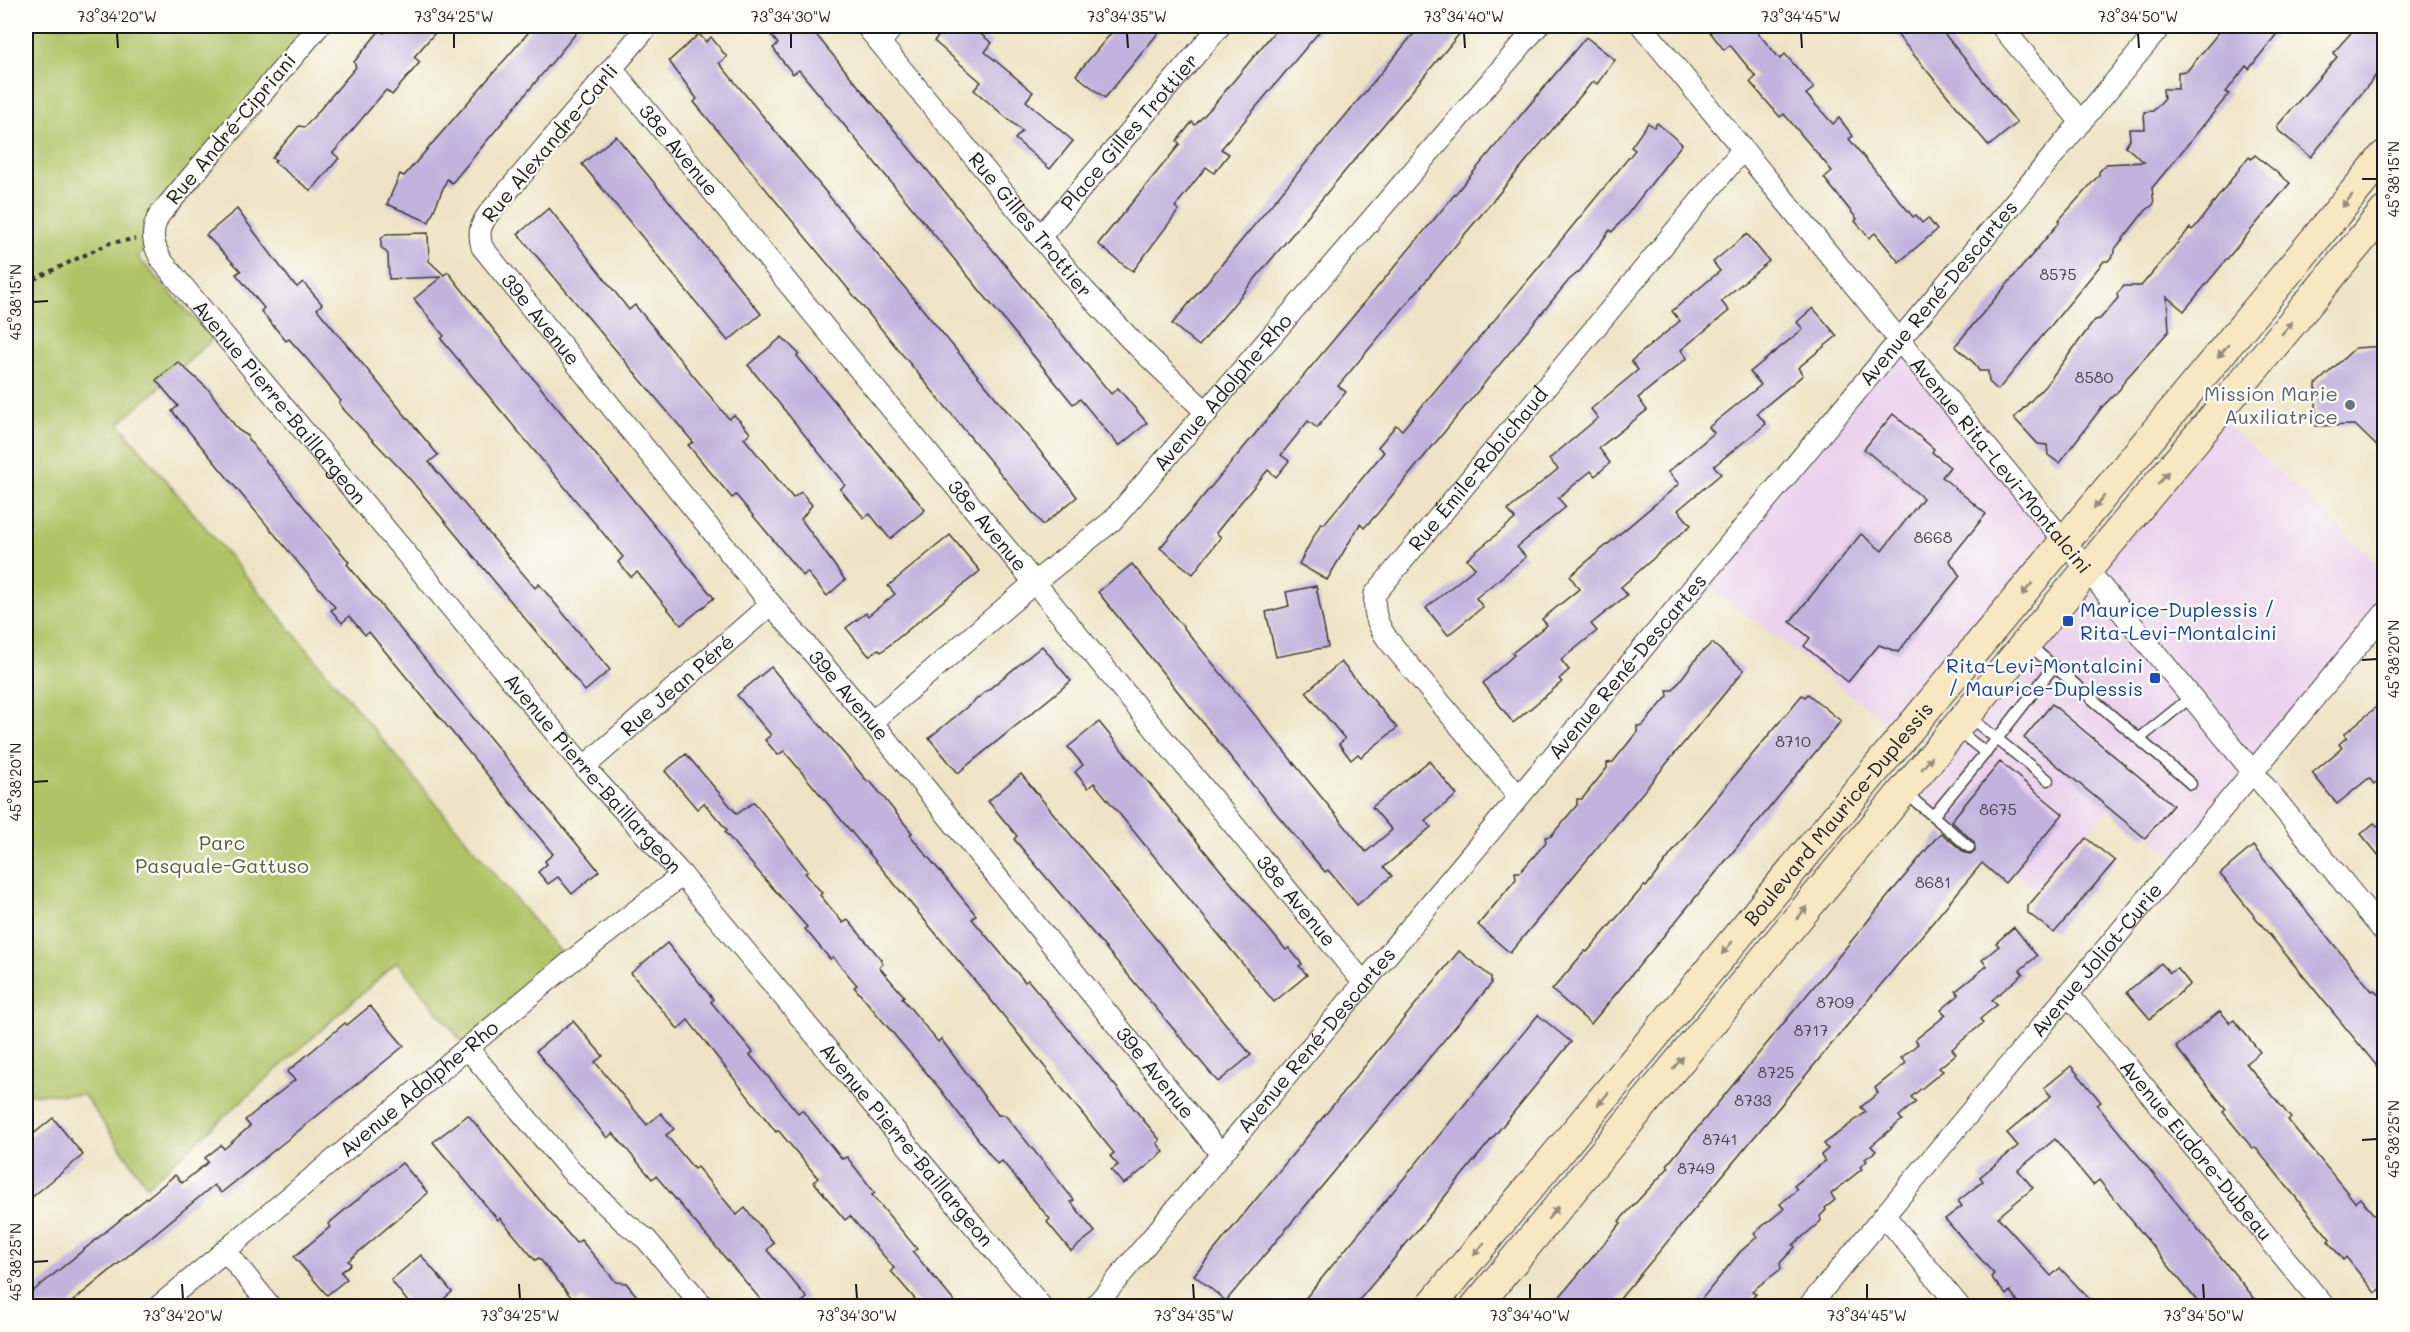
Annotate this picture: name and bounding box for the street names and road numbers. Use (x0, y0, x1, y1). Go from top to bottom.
street label: Rue André-Cipriani (159, 47, 301, 209)
street label: Place Gilles Trottier (1054, 47, 1203, 216)
street label: Rue Alexandre-Carli (475, 58, 623, 227)
street label: 38e Avenue (634, 98, 725, 201)
street label: Rue Gilles Trottier (963, 146, 1099, 303)
street label: Avenue René-Descartes (1853, 194, 2023, 391)
street label: 39e Avenue (496, 267, 587, 370)
street label: Avenue Pierre-Baillargeon (188, 294, 373, 509)
street label: Avenue Adolphe-Rho (1147, 307, 1297, 476)
street label: Avenue Rita-Levi-Montalcini (1905, 351, 2098, 578)
street label: Rue Émile-Robichaud (1402, 381, 1553, 556)
street label: 38e Avenue (943, 473, 1034, 576)
street label: Avenue René-Descartes (1542, 568, 1712, 764)
street label: Rue Jean Péré (614, 628, 739, 742)
street label: 39e Avenue (804, 644, 896, 745)
street label: Avenue Pierre-Baillargeon (499, 667, 688, 879)
street label: Boulevard Maurice-Duplessis (1738, 696, 1938, 931)
street label: 38e Avenue (1251, 849, 1343, 952)
street label: Avenue Joliot-Curie (2024, 877, 2167, 1042)
street label: Avenue René-Descartes (1231, 941, 1400, 1138)
street label: Avenue Adolphe-Rho (333, 1014, 503, 1162)
street label: 39e Avenue (1111, 1020, 1201, 1123)
street label: Avenue Pierre-Baillargeon (815, 1037, 1000, 1252)
street label: Avenue Eudore-Dubeau (2115, 1054, 2279, 1245)

